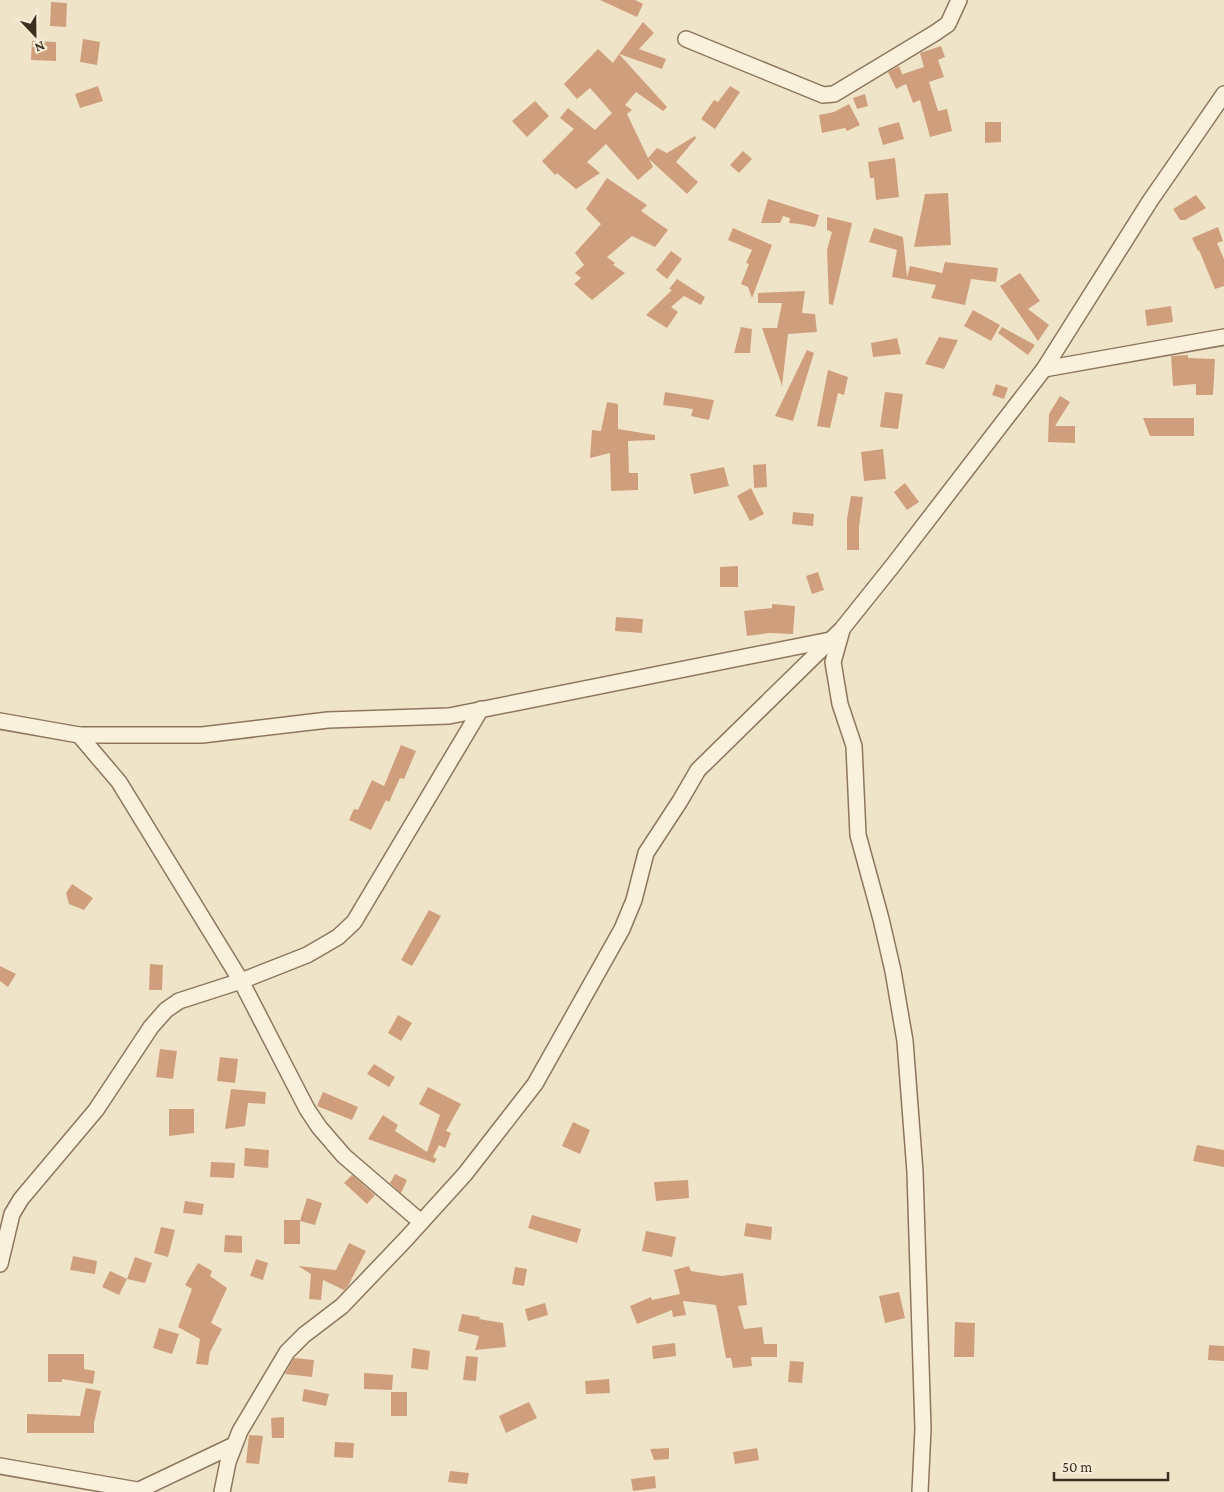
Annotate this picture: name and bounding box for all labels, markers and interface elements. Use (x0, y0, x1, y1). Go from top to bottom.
north arrow (10, 10, 60, 60)
text: N (32, 38, 47, 56)
scale bar (1054, 1450, 1168, 1482)
text: 50 m (1062, 1459, 1092, 1475)

